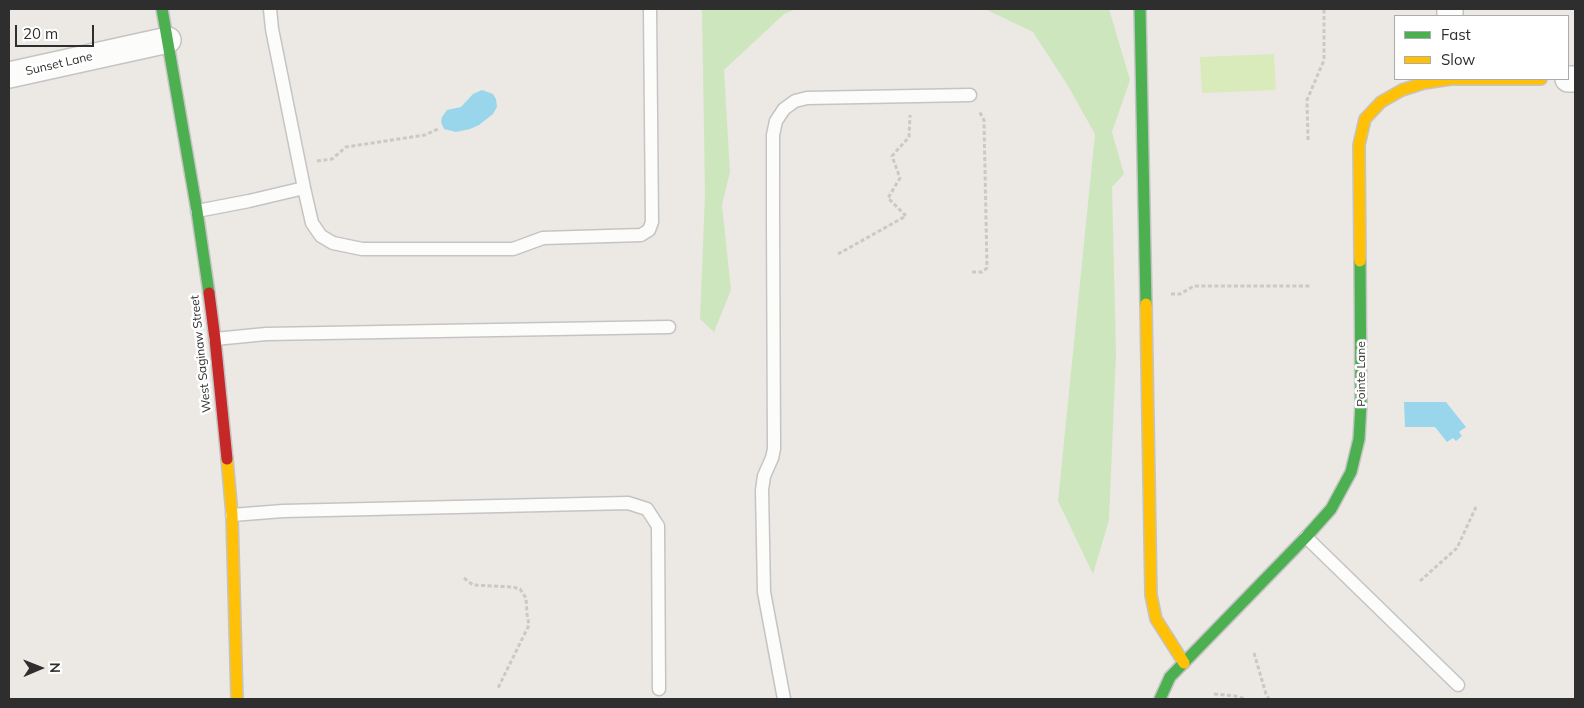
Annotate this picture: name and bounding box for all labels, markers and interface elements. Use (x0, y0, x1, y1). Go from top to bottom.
scale bar (18, 15, 96, 47)
legend (1394, 15, 1569, 80)
text: 20 m (23, 24, 58, 43)
text: Fast (1441, 25, 1471, 44)
street label: Sunset Lane (24, 49, 94, 79)
text: Slow (1441, 50, 1475, 69)
street label: West Saginaw Street (188, 295, 214, 413)
street label: Pointe Lane (1354, 341, 1368, 407)
north arrow (15, 643, 65, 693)
text: N (46, 662, 64, 673)

